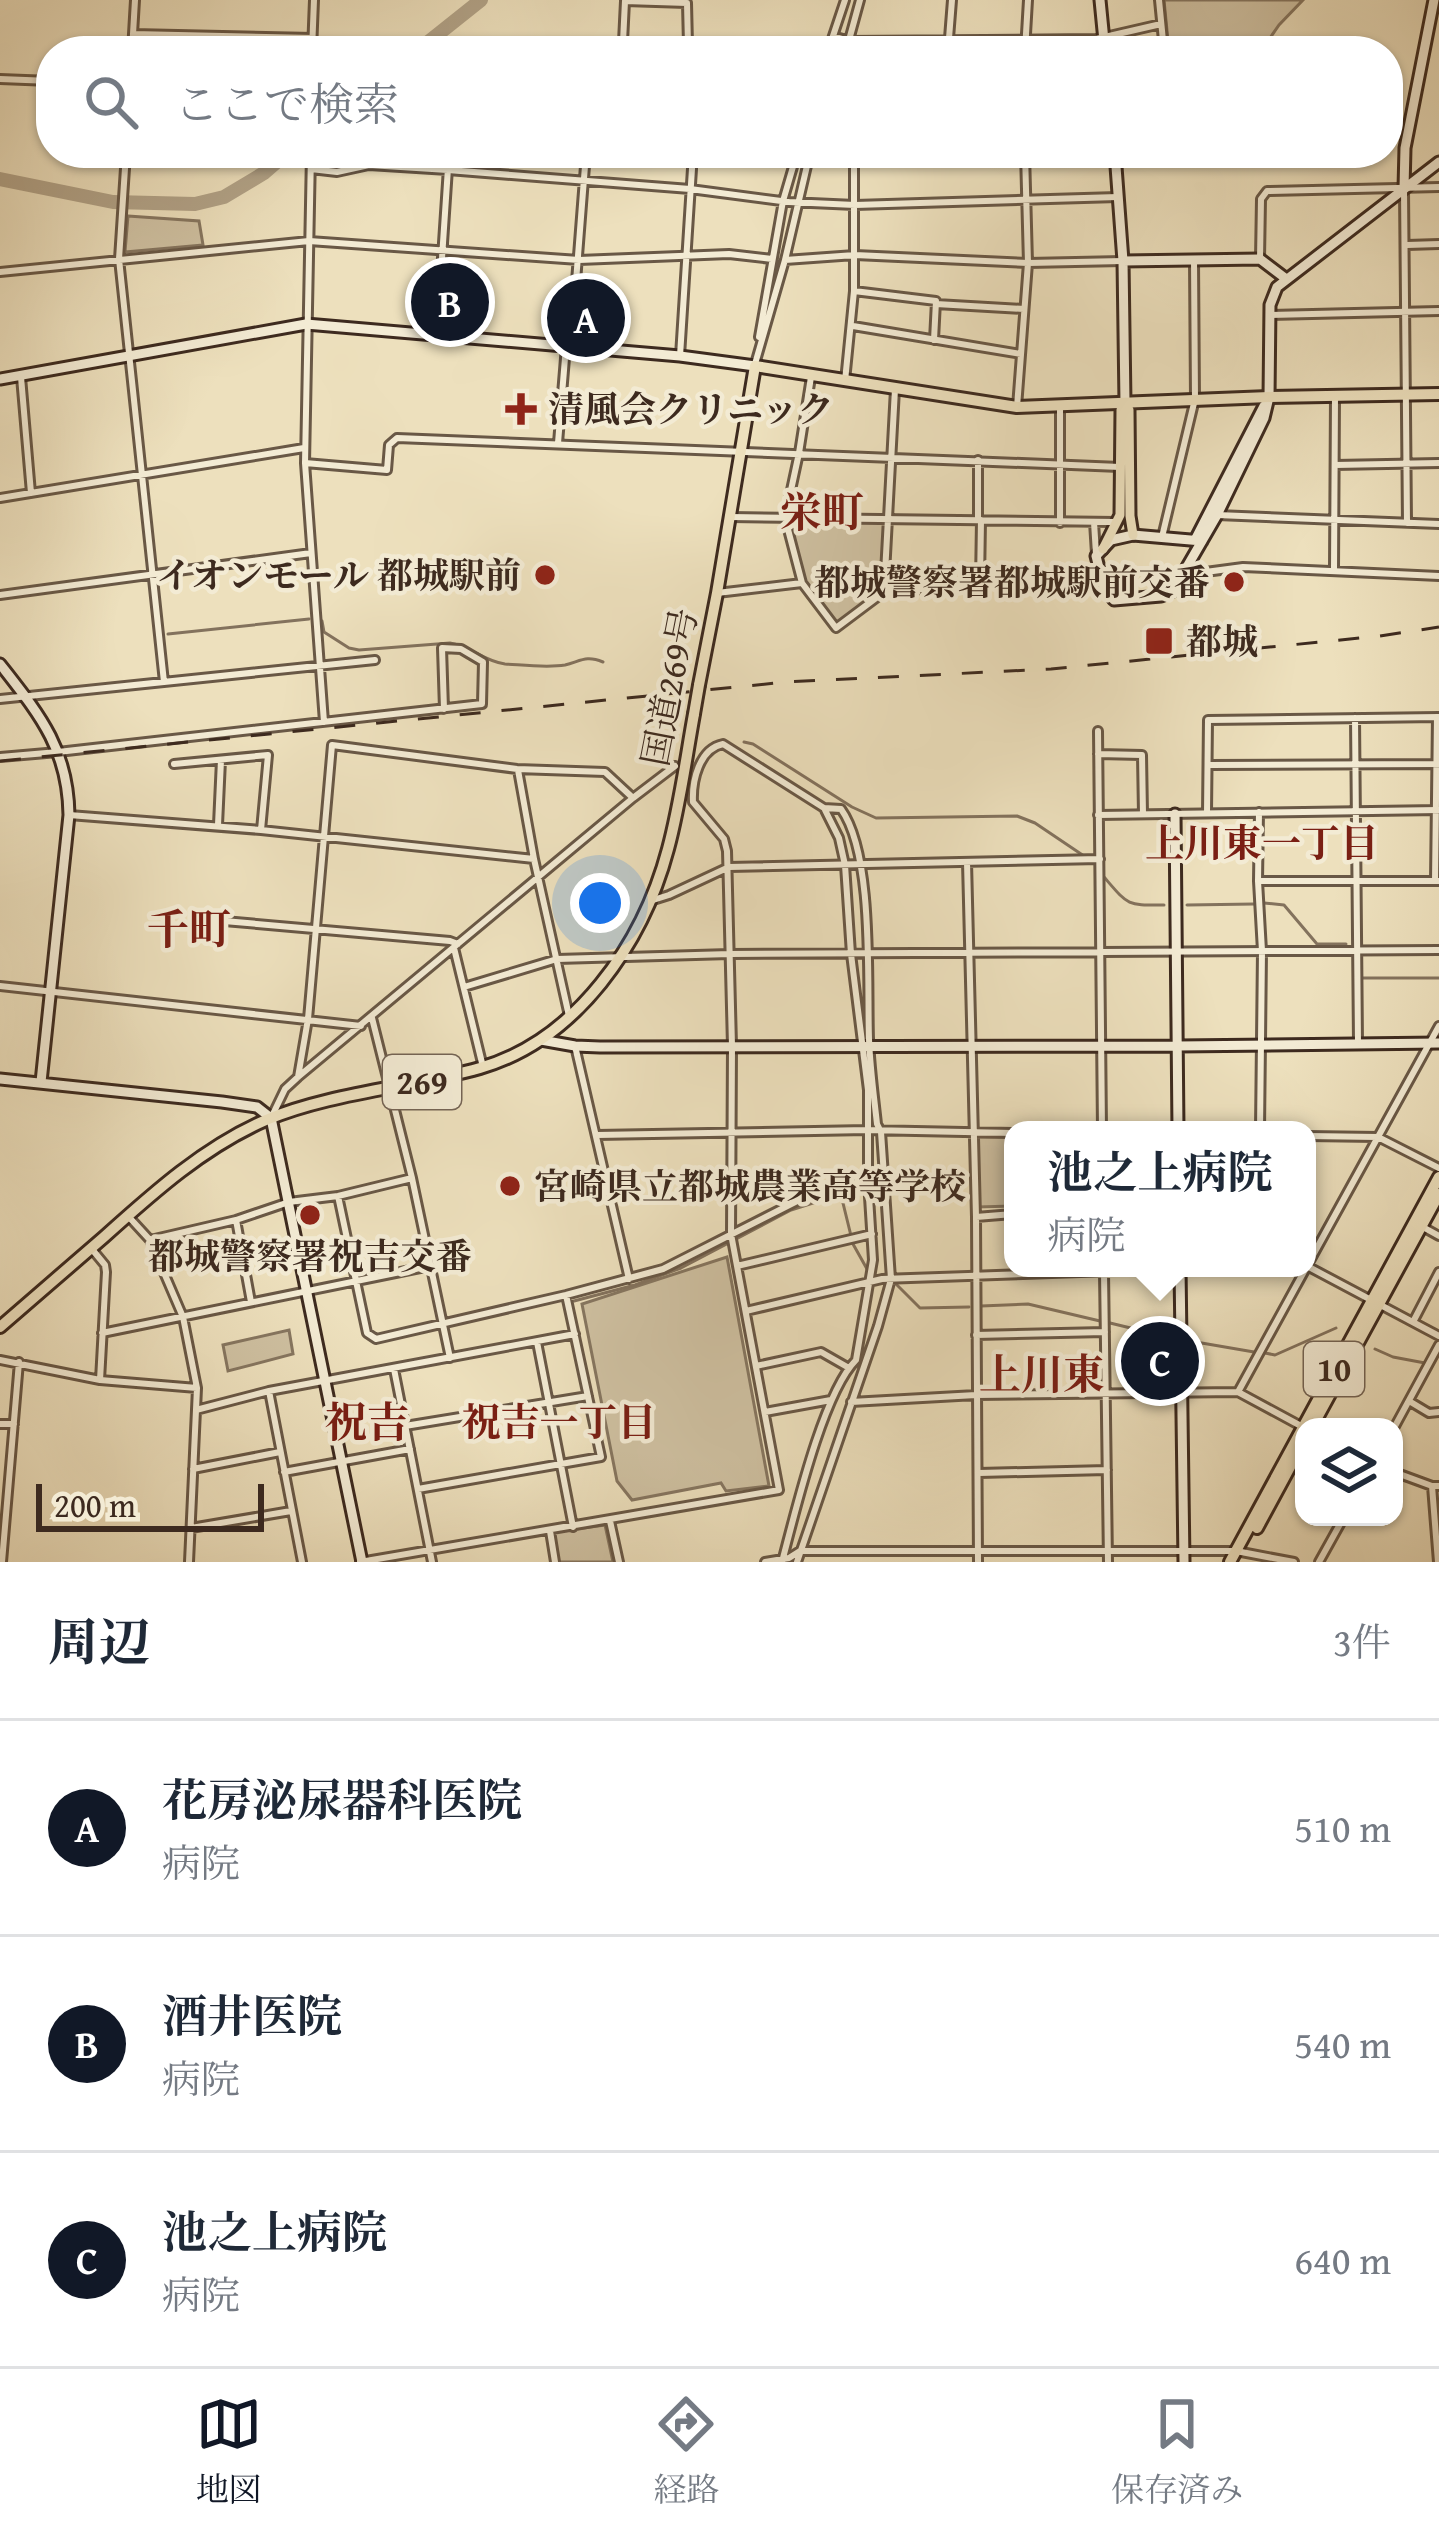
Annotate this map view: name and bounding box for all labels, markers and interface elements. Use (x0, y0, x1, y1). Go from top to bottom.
search box (36, 36, 1403, 168)
icon: search (78, 69, 144, 135)
text: ここで検索 (174, 71, 399, 136)
pin: B (411, 257, 489, 347)
pin: A (547, 273, 625, 363)
place label: 清風会クリニック (548, 382, 834, 435)
marker: 清風会クリニック (505, 393, 537, 425)
district label: 栄町 (780, 481, 864, 542)
place label: イオンモール 都城駅前 (156, 548, 521, 601)
place label: 都城警察署都城駅前交番 (814, 555, 1210, 608)
marker: イオンモール 都城駅前 (532, 562, 558, 588)
marker: 都城警察署都城駅前交番 (1221, 569, 1247, 595)
street label: 国道269号 (627, 603, 710, 770)
place label: 都城 (1186, 614, 1258, 667)
marker: 都城 (1143, 625, 1175, 657)
district label: 上川東一丁目 (1145, 814, 1379, 871)
your location (570, 873, 630, 933)
district label: 千町 (147, 898, 231, 959)
road number: 269 (383, 1055, 461, 1109)
popup (1004, 1121, 1316, 1277)
text: 池之上病院 (1047, 1139, 1273, 1204)
place label: 宮崎県立都城農業高等学校 (534, 1159, 966, 1212)
marker: 宮崎県立都城農業高等学校 (497, 1173, 523, 1199)
marker: 都城警察署祝吉交番 (297, 1202, 323, 1228)
text: 病院 (1047, 1206, 1126, 1263)
place label: 都城警察署祝吉交番 (148, 1229, 472, 1282)
pin: C (1121, 1316, 1199, 1406)
road number: 10 (1304, 1342, 1364, 1396)
district label: 上川東 (979, 1343, 1105, 1404)
district label: 祝吉 (325, 1391, 409, 1452)
district label: 祝吉一丁目 (461, 1393, 657, 1450)
map controls (1295, 1418, 1403, 1526)
button: layers (1295, 1418, 1403, 1526)
scale bar (36, 1478, 264, 1531)
text: 200 m (54, 1481, 136, 1529)
text: 周辺 (48, 1604, 150, 1679)
text: 3件 (1333, 1613, 1391, 1670)
text: 花房泌尿器科医院 (162, 1767, 522, 1832)
text: A (75, 1799, 99, 1856)
text: 510 m (1294, 1799, 1391, 1856)
text: 病院 (162, 1834, 240, 1891)
text: 酒井医院 (162, 1983, 342, 2048)
text: B (75, 2015, 99, 2072)
text: 540 m (1294, 2015, 1391, 2072)
text: 病院 (162, 2050, 240, 2107)
text: 池之上病院 (162, 2199, 387, 2264)
text: C (76, 2231, 98, 2288)
text: 640 m (1294, 2231, 1391, 2288)
text: 病院 (162, 2266, 240, 2323)
tab: 地図 (196, 2391, 262, 2513)
tab: 経路 (653, 2391, 719, 2513)
tab: 保存済み (1111, 2391, 1243, 2513)

